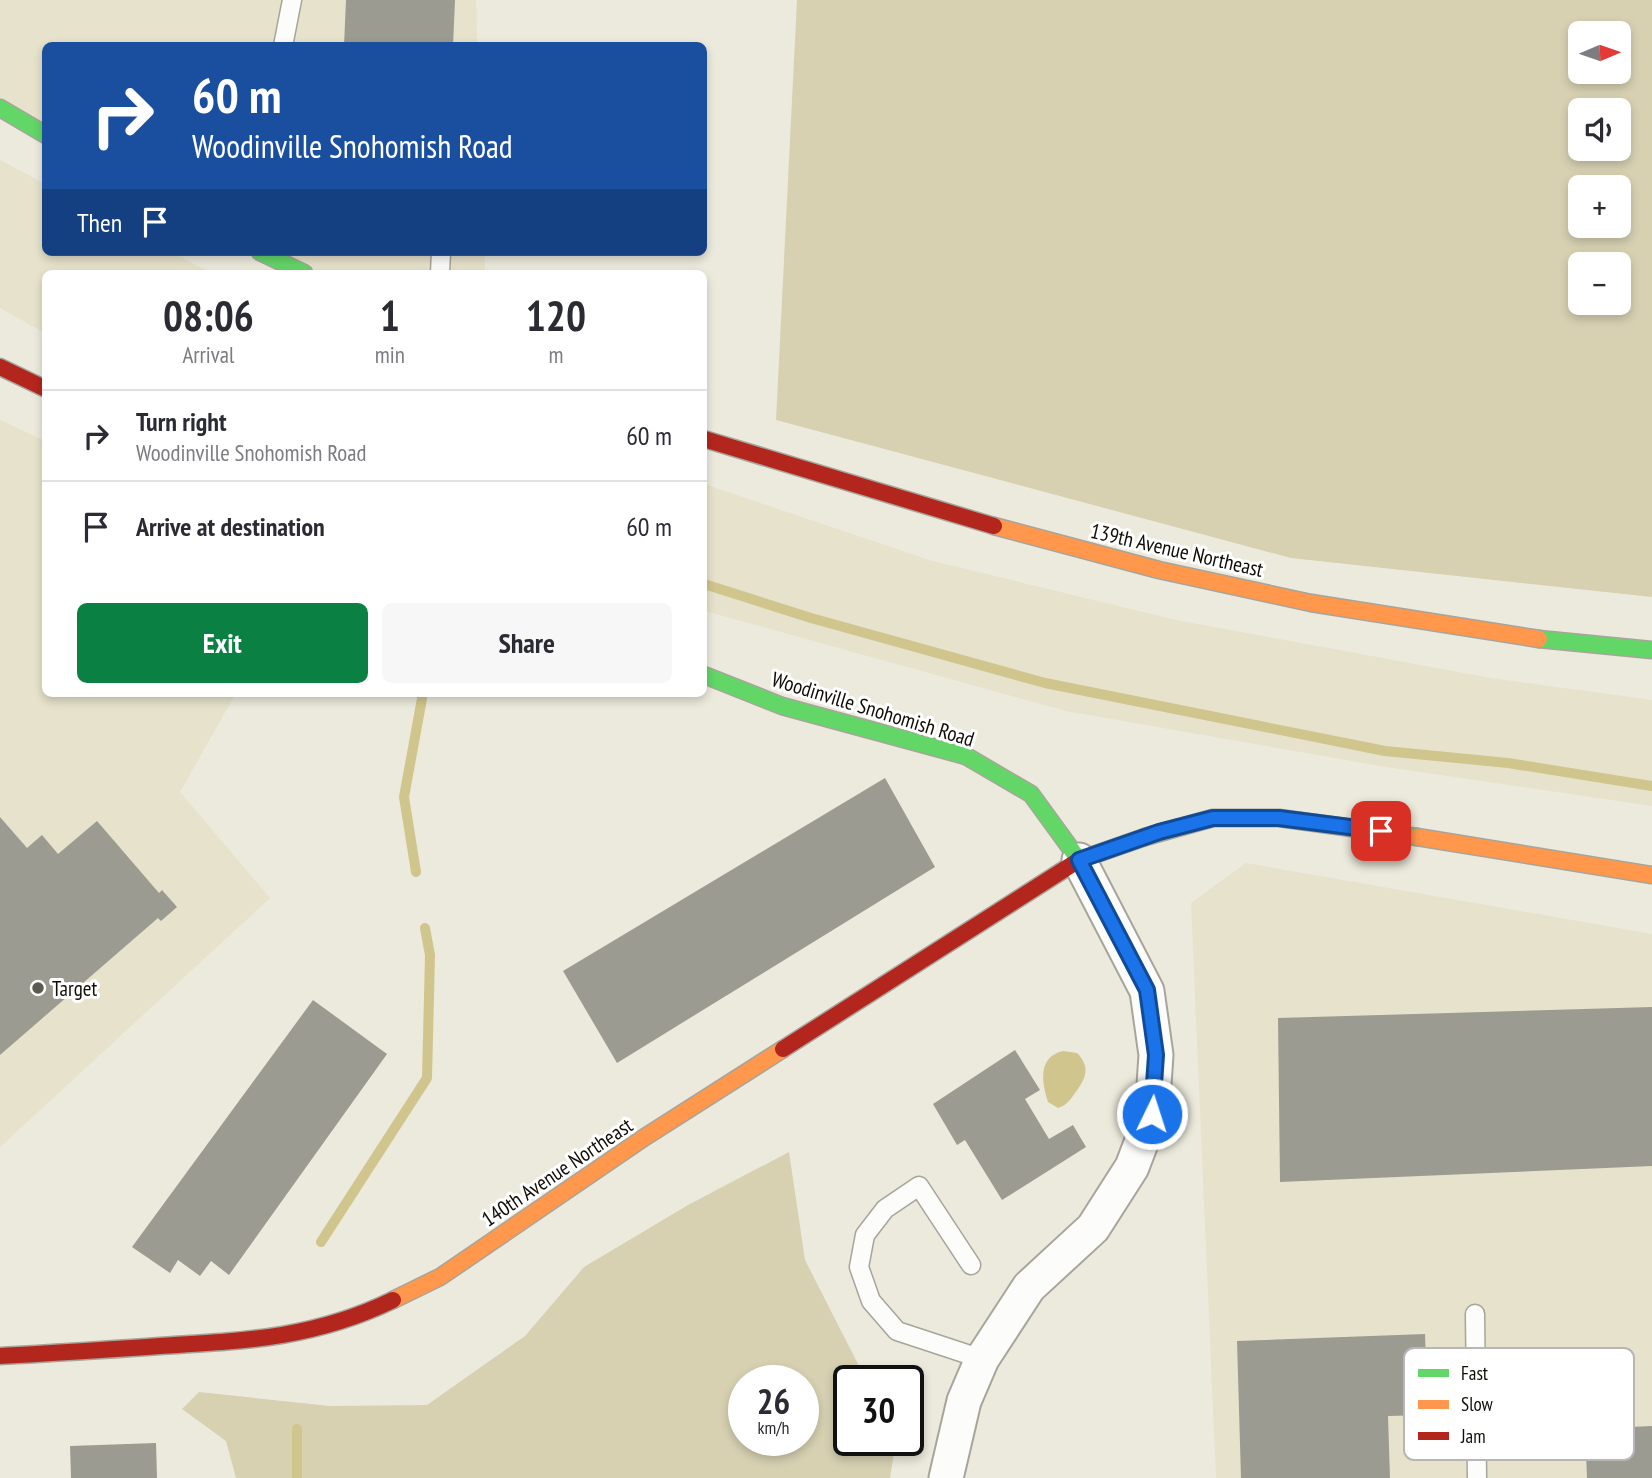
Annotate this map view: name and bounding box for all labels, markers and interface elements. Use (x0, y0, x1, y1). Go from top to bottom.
north arrow (1568, 21, 1631, 84)
map controls (1568, 21, 1631, 315)
text: 60 m (192, 63, 281, 127)
icon: right (77, 70, 168, 161)
button: sound (1568, 98, 1631, 161)
text: Woodinville Snohomish Road (192, 125, 513, 167)
button: + (1568, 175, 1631, 238)
icon: arrive (136, 203, 174, 241)
text: Then (77, 206, 122, 239)
button: − (1568, 252, 1631, 315)
text: 08:06 (163, 288, 254, 343)
text: 1 (380, 288, 400, 343)
text: 120 (526, 288, 586, 343)
text: Arrival (182, 340, 234, 369)
text: min (375, 340, 405, 369)
text: m (548, 340, 563, 369)
text: Turn right (136, 405, 227, 438)
icon: right (77, 417, 115, 455)
text: 60 m (626, 419, 672, 452)
text: Woodinville Snohomish Road (136, 438, 366, 467)
icon: arrive (77, 508, 115, 546)
text: Arrive at destination (136, 510, 325, 543)
text: 60 m (626, 510, 672, 543)
street label: 139th Avenue Northeast (1088, 517, 1266, 583)
button: Exit (77, 603, 368, 683)
button: Share (382, 603, 672, 683)
street label: Woodinville Snohomish Road (768, 665, 978, 753)
pin (1351, 801, 1411, 861)
icon: arrive (1362, 812, 1400, 850)
place label: Target (52, 975, 98, 1002)
marker: Target (30, 980, 46, 996)
position arrow (1115, 1077, 1189, 1151)
street label: 140th Avenue Northeast (476, 1111, 638, 1233)
legend (1404, 1348, 1634, 1460)
text: Fast (1461, 1361, 1489, 1385)
speed limit sign: 30 (833, 1365, 924, 1456)
text: 26 (757, 1378, 790, 1424)
text: Slow (1461, 1392, 1494, 1416)
text: km/h (758, 1416, 789, 1439)
text: Jam (1460, 1424, 1486, 1448)

